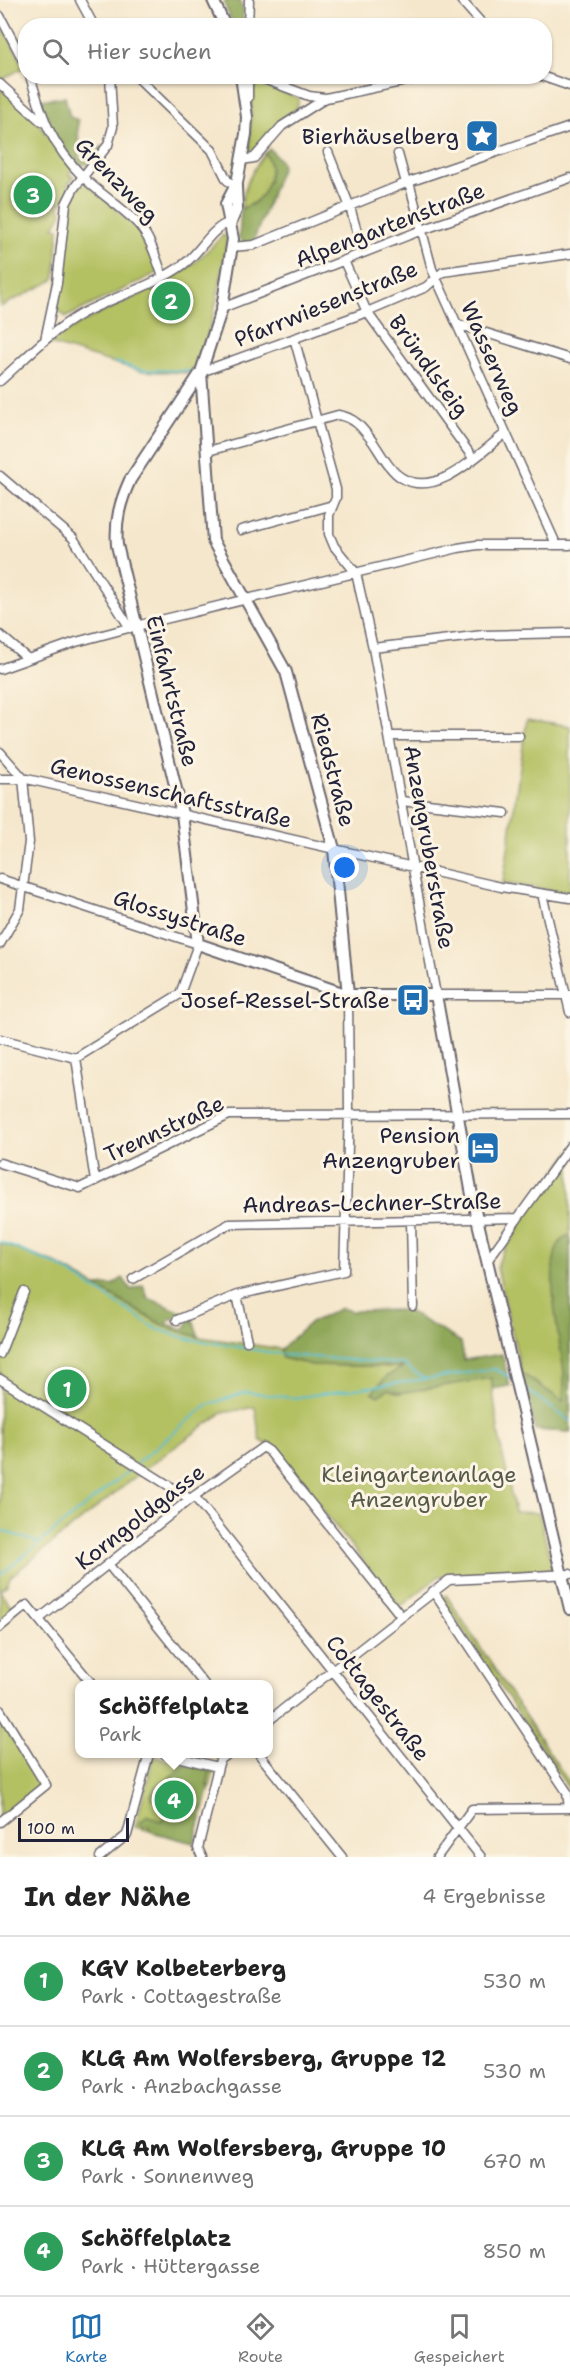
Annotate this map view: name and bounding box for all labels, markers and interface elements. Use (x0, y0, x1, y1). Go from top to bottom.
search box (18, 18, 552, 84)
icon: search (39, 35, 72, 68)
text: Hier suchen (87, 37, 212, 66)
place icon: Bierhäuselberg (464, 118, 500, 154)
place label: Bierhäuselberg (302, 122, 459, 151)
street label: Grenzweg (69, 131, 165, 229)
pin: 3 (14, 172, 52, 218)
street label: Alpengartenstraße (291, 175, 489, 275)
street label: Pfarrwiesenstraße (230, 254, 422, 354)
pin: 2 (152, 278, 190, 324)
street label: Wasserweg (454, 297, 530, 419)
street label: Bründlsteig (382, 309, 476, 423)
street label: Einfahrtstraße (139, 612, 205, 770)
street label: Riedstraße (304, 710, 362, 830)
street label: Anzengruberstraße (397, 743, 461, 951)
street label: Genossenschaftsstraße (47, 751, 295, 835)
your location (330, 853, 359, 882)
street label: Glossystraße (110, 883, 250, 953)
bus stop icon: Josef-Ressel-Straße (395, 982, 431, 1018)
place label: Josef-Ressel-Straße (180, 986, 390, 1015)
street label: Trennstraße (99, 1089, 229, 1169)
place label: Pension Anzengruber (322, 1121, 460, 1175)
hotel icon: Pension Anzengruber (465, 1130, 501, 1166)
street label: Andreas-Lechner-Straße (242, 1186, 502, 1220)
pin: 1 (48, 1366, 86, 1412)
street label: Korngoldgasse (69, 1457, 211, 1577)
park label: Kleingartenanlage Anzengruber (321, 1460, 517, 1514)
street label: Cottagestraße (320, 1629, 436, 1767)
popup (75, 1680, 273, 1758)
text: Schöffelplatz (99, 1692, 249, 1721)
text: Park (99, 1721, 142, 1747)
pin: 4 (154, 1778, 194, 1822)
scale bar (18, 1815, 129, 1842)
text: 100 m (27, 1818, 75, 1839)
text: In der Nähe (24, 1879, 191, 1914)
text: 4 Ergebnisse (422, 1883, 546, 1909)
text: KGV Kolbeterberg (81, 1954, 286, 1983)
text: 1 (39, 1968, 48, 1994)
text: 530 m (483, 1968, 546, 1994)
text: Park · Cottagestraße (81, 1983, 282, 2009)
text: KLG Am Wolfersberg, Gruppe 12 (81, 2044, 446, 2073)
text: 2 (37, 2058, 51, 2084)
text: 530 m (483, 2058, 546, 2084)
text: Park · Anzbachgasse (81, 2073, 282, 2099)
text: KLG Am Wolfersberg, Gruppe 10 (81, 2134, 446, 2163)
text: 3 (37, 2148, 51, 2174)
text: 670 m (483, 2148, 546, 2174)
text: Park · Sonnenweg (81, 2163, 254, 2189)
text: Schöffelplatz (81, 2224, 232, 2253)
text: 4 (37, 2238, 51, 2264)
text: 850 m (482, 2238, 546, 2264)
text: Park · Hüttergasse (81, 2253, 260, 2279)
tab: Karte (65, 2310, 108, 2367)
tab: Route (238, 2310, 283, 2367)
tab: Gespeichert (414, 2310, 505, 2367)

